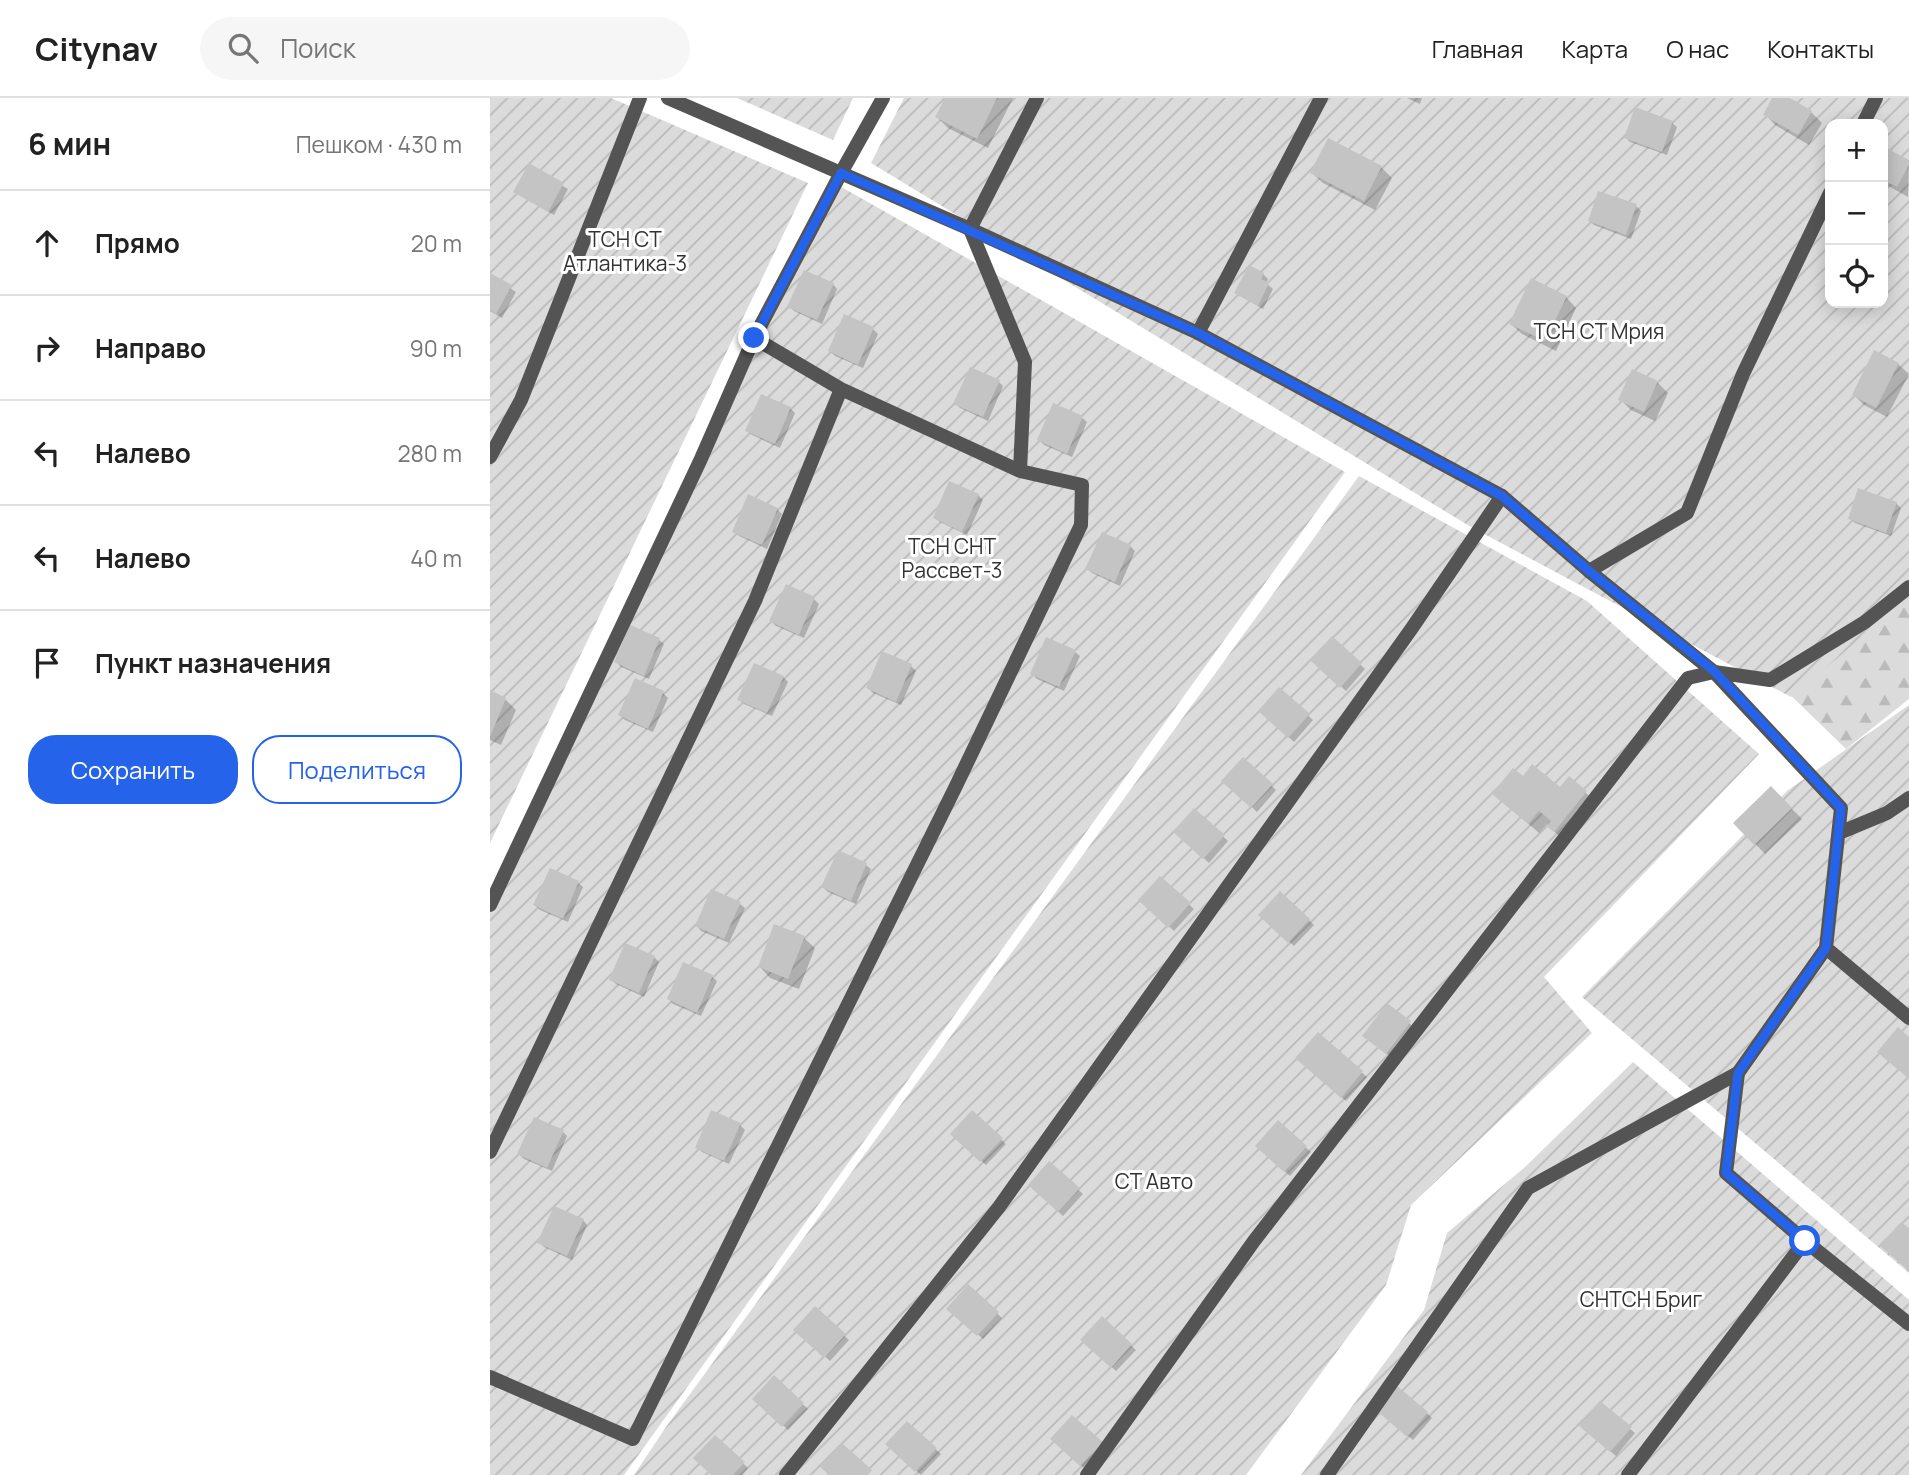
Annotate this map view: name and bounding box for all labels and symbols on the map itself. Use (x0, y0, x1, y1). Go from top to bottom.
park label: ТСН СТ Атлантика-3 (563, 225, 687, 277)
park label: ТСН СТ Мрия (1534, 317, 1664, 345)
route end (738, 322, 769, 353)
park label: ТСН СНТ Рассвет-3 (902, 532, 1002, 584)
park label: СТ Авто (1115, 1167, 1193, 1195)
route start (1789, 1225, 1820, 1256)
park label: СНТСН Бриг (1580, 1285, 1702, 1313)

